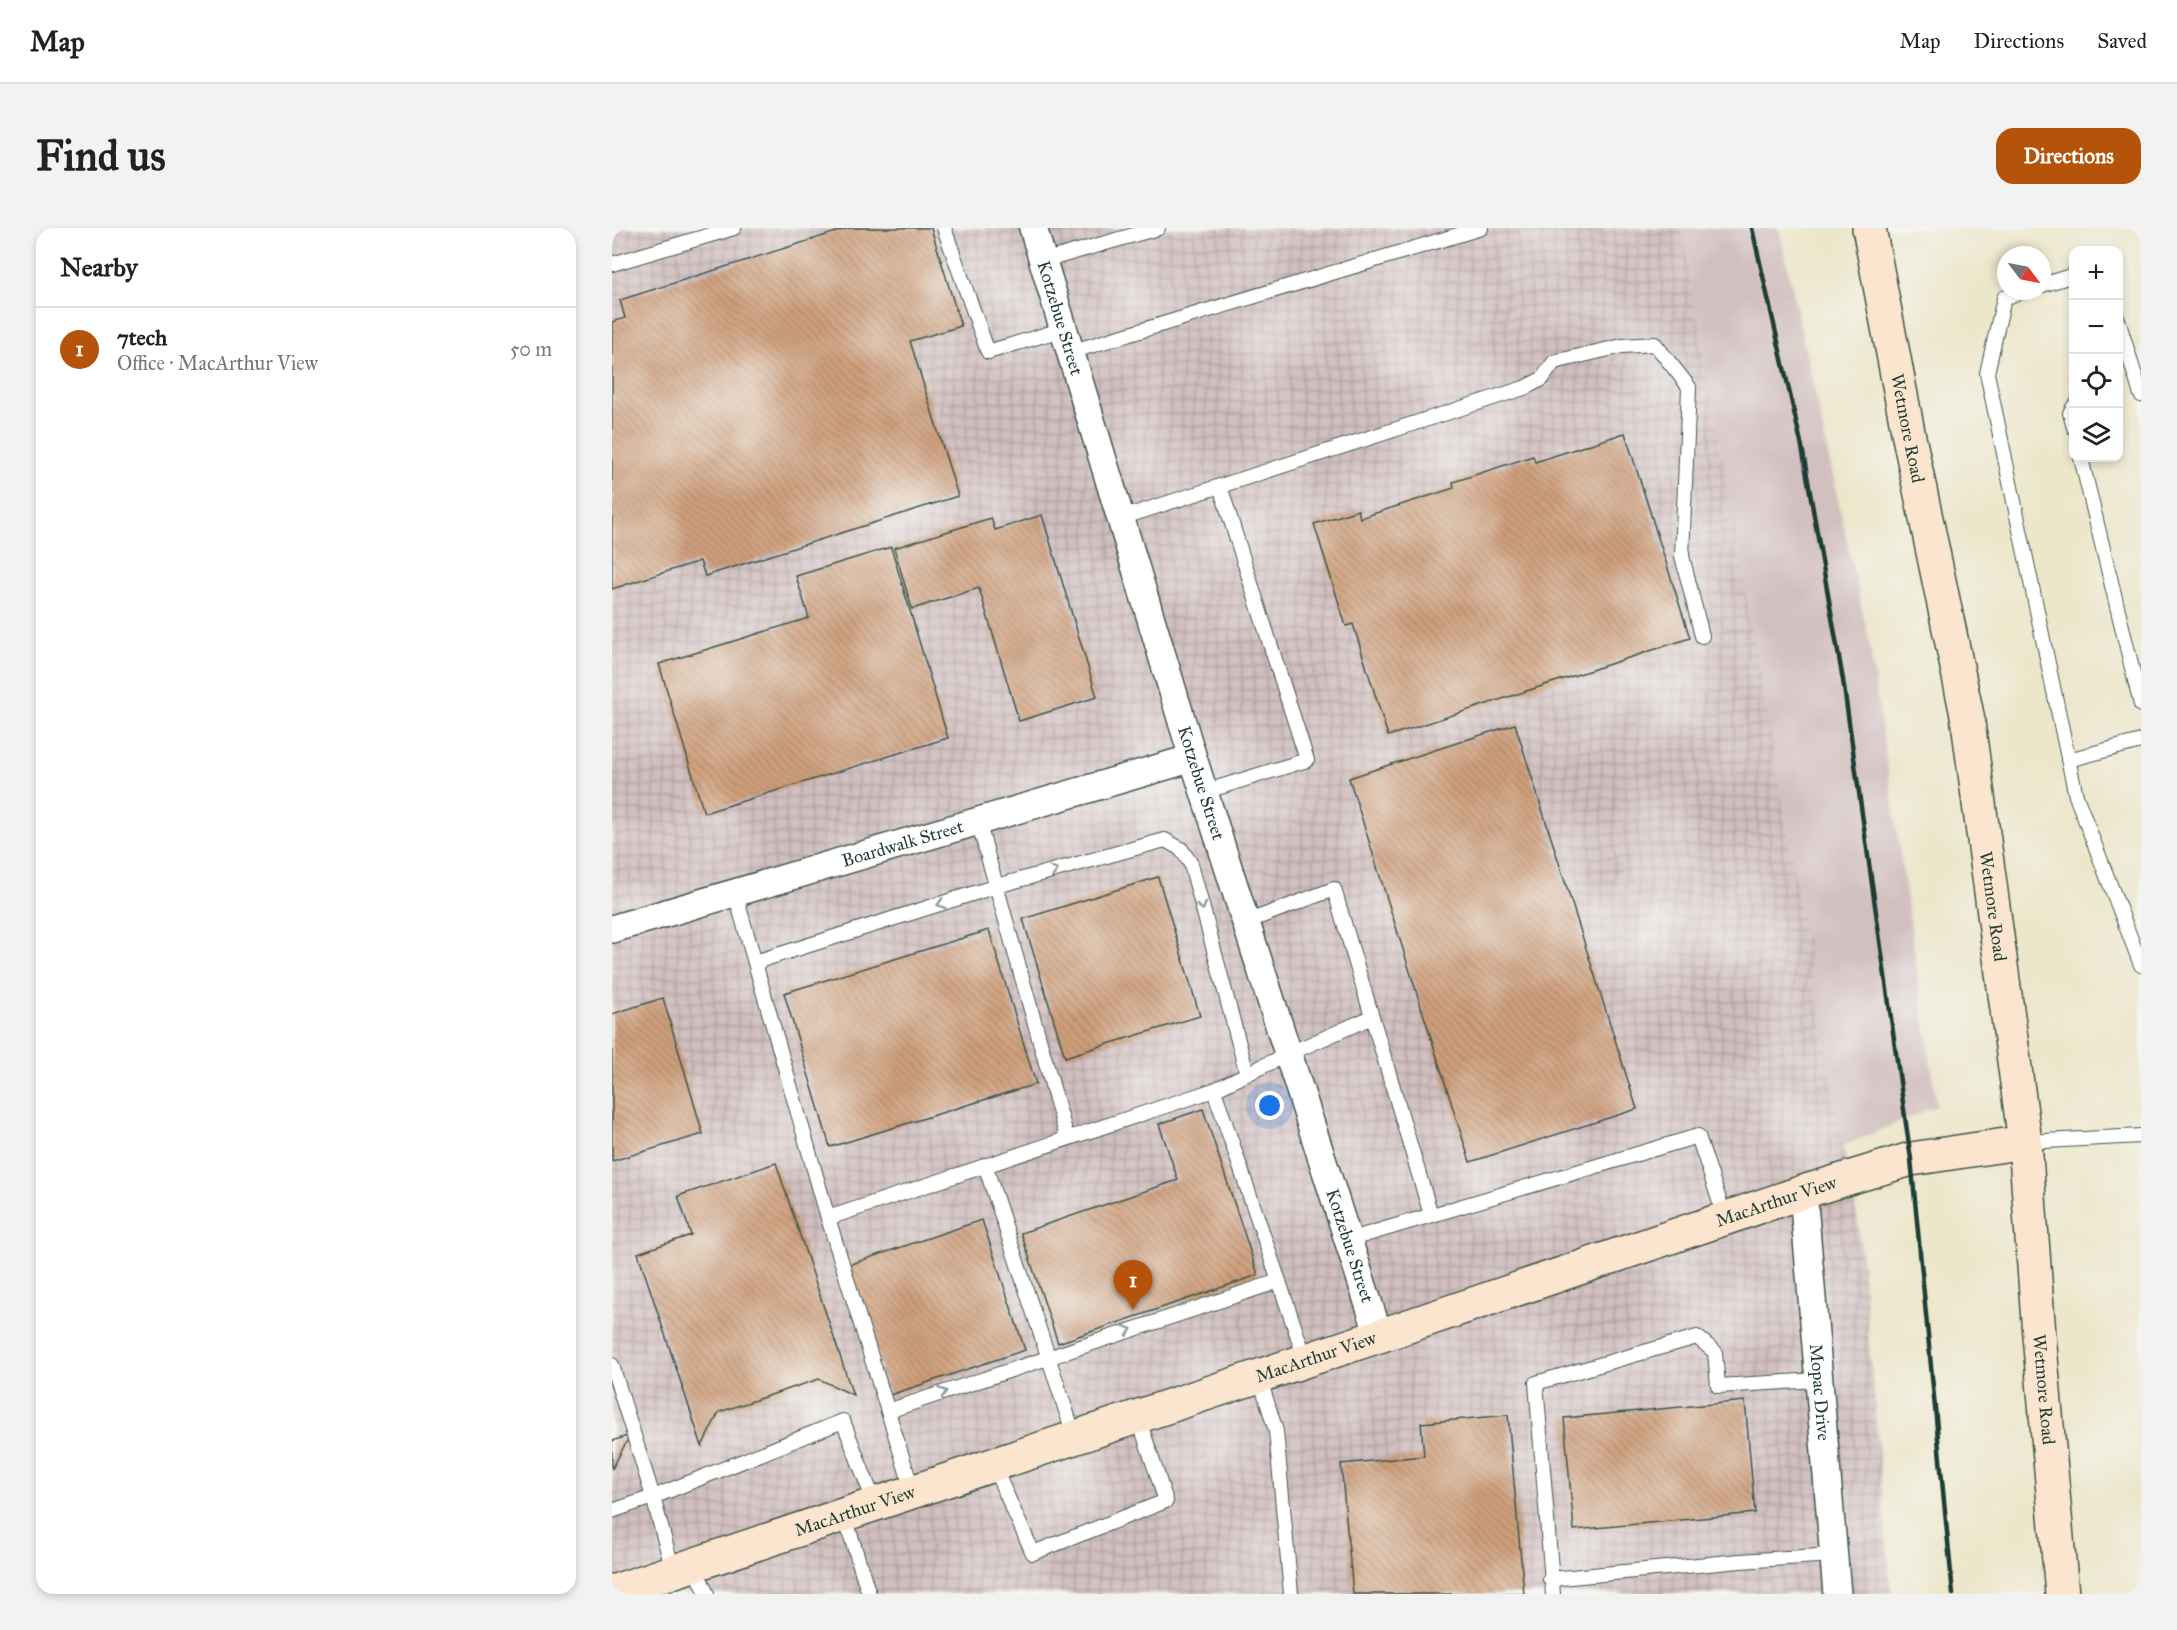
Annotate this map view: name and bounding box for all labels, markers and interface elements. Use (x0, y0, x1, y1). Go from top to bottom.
text: Map (30, 24, 85, 59)
text: Map (1900, 28, 1941, 54)
text: Directions (1974, 28, 2064, 54)
text: Saved (2097, 28, 2147, 54)
button: Directions (1996, 128, 2141, 184)
text: Find us (36, 130, 166, 182)
north arrow (1997, 246, 2051, 300)
map controls (2069, 246, 2123, 462)
button: + (2069, 246, 2123, 300)
text: Nearby (60, 251, 138, 283)
street label: Kotzebue Street (1033, 258, 1088, 378)
button: − (2069, 300, 2123, 354)
text: 7tech (117, 324, 167, 351)
text: 1 (76, 337, 83, 361)
text: 50 m (510, 337, 552, 361)
text: Office · MacArthur View (117, 351, 318, 375)
button: locate (2069, 354, 2123, 408)
street label: Wetmore Road (1886, 372, 1929, 485)
button: layers (2069, 408, 2123, 462)
street label: Kotzebue Street (1173, 723, 1230, 843)
street label: Boardwalk Street (839, 815, 967, 872)
street label: Wetmore Road (1975, 850, 2011, 963)
one-way arrow (1048, 866, 1058, 878)
one-way arrow (936, 897, 947, 909)
one-way arrow (1195, 901, 1208, 911)
your location (1255, 1091, 1284, 1120)
street label: MacArthur View (1713, 1171, 1840, 1232)
street label: Kotzebue Street (1321, 1186, 1379, 1306)
pin: 1 (1114, 1260, 1152, 1310)
one-way arrow (1122, 1325, 1133, 1337)
street label: MacArthur View (1253, 1327, 1379, 1387)
street label: Wetmore Road (2028, 1333, 2060, 1446)
street label: Mopac Drive (1805, 1343, 1835, 1442)
one-way arrow (937, 1387, 948, 1399)
street label: MacArthur View (792, 1480, 918, 1541)

